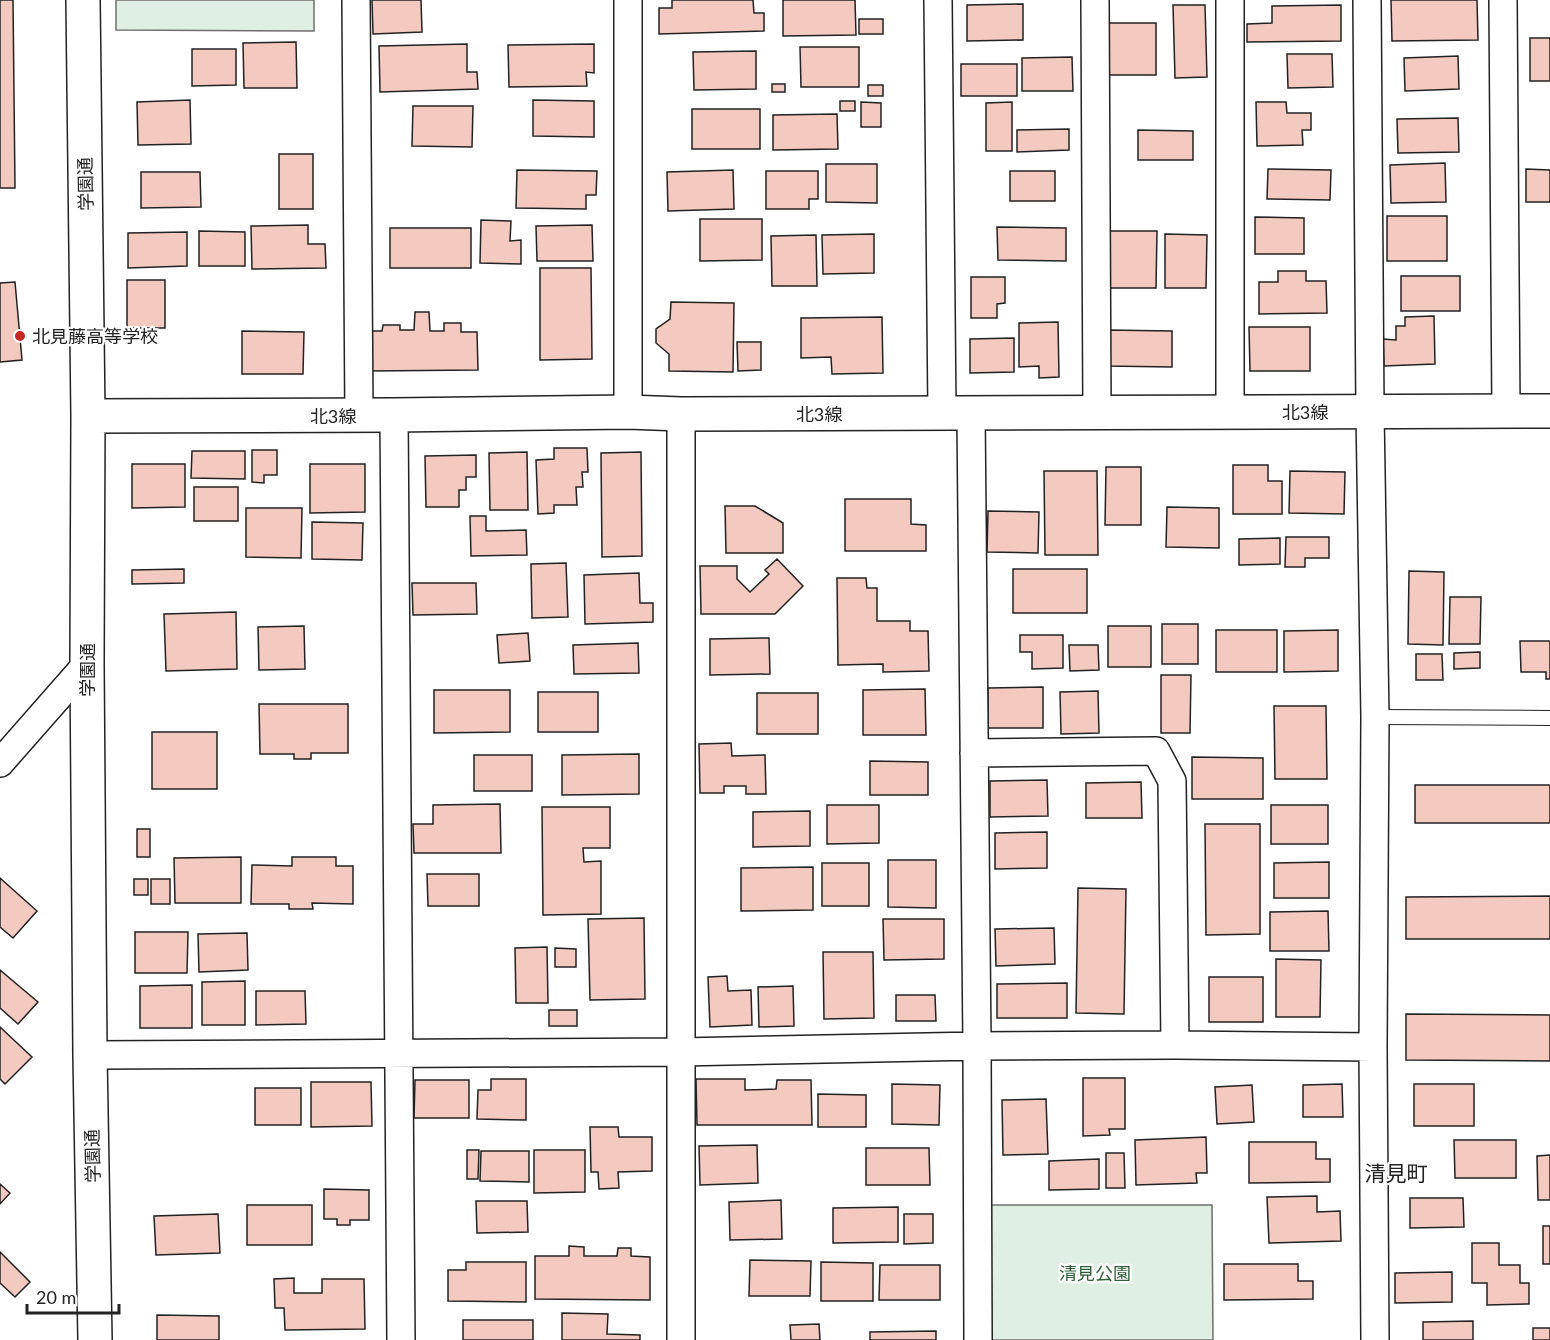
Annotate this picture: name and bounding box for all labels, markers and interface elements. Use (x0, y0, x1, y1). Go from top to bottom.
street label: 学園通 (74, 157, 96, 211)
place label: 北見藤高等学校 (32, 325, 158, 347)
marker: 北見藤高等学校 (13, 329, 27, 343)
street label: 北3線 (1282, 401, 1328, 423)
street label: 北3線 (796, 403, 842, 425)
street label: 北3線 (310, 405, 356, 427)
street label: 学園通 (76, 643, 98, 697)
street label: 学園通 (81, 1129, 103, 1183)
district label: 清見町 (1365, 1160, 1428, 1185)
park label: 清見公園 (1059, 1262, 1131, 1284)
scale bar (27, 1277, 118, 1315)
text: 20 m (36, 1286, 76, 1308)

